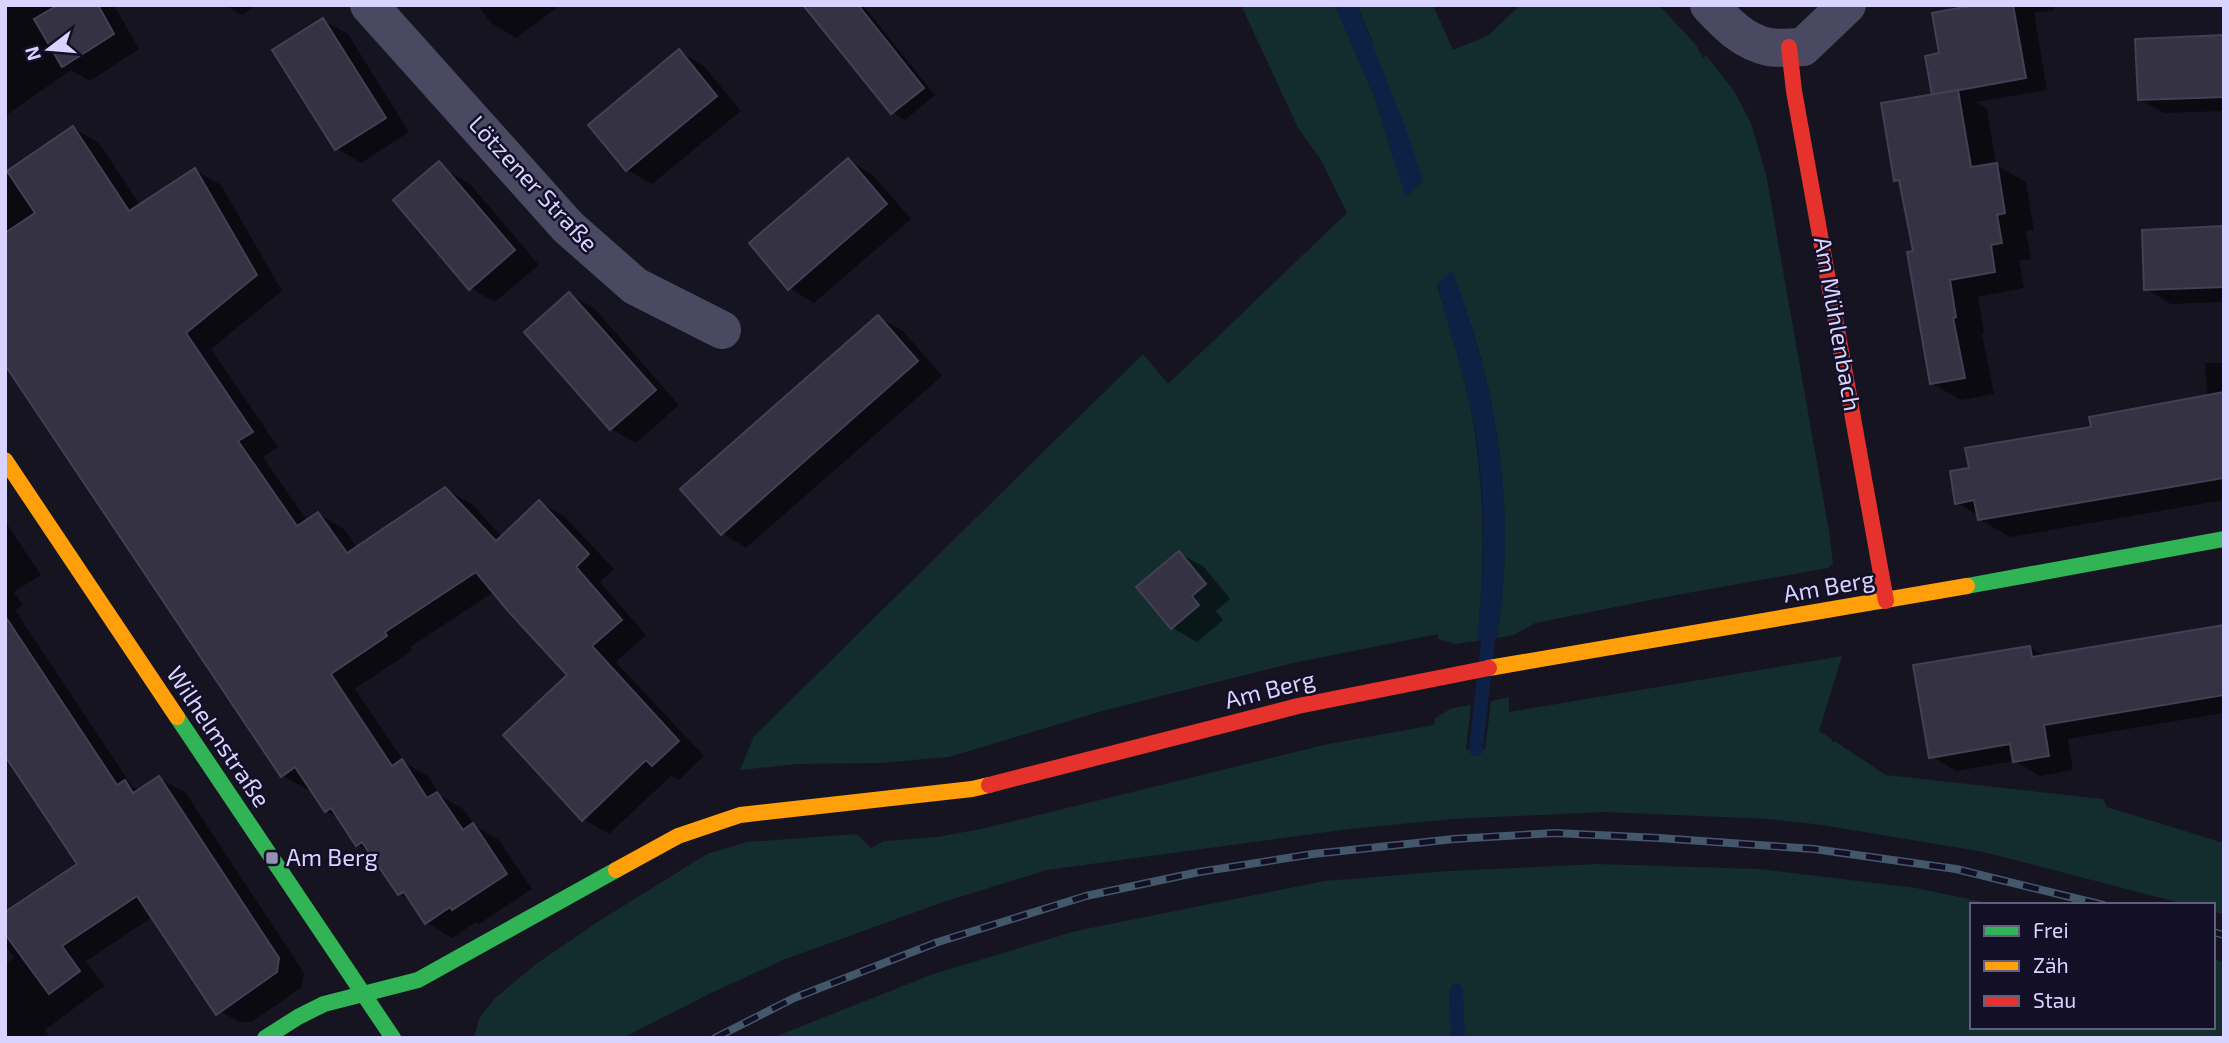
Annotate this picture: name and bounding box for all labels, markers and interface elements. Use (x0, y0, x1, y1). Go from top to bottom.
north arrow (14, 14, 84, 84)
text: N (19, 44, 45, 64)
street label: Lötzener Straße (464, 109, 605, 257)
street label: Am Mühlenbach (1809, 234, 1868, 413)
street label: Am Berg (1781, 563, 1877, 608)
street label: Wilhelmstraße (161, 660, 277, 812)
street label: Am Berg (1221, 663, 1318, 714)
place label: Am Berg (286, 842, 378, 871)
marker: Am Berg (264, 850, 280, 866)
legend (1970, 903, 2215, 1029)
text: Frei (2033, 917, 2069, 942)
text: Zäh (2033, 952, 2069, 977)
text: Stau (2033, 987, 2076, 1012)

